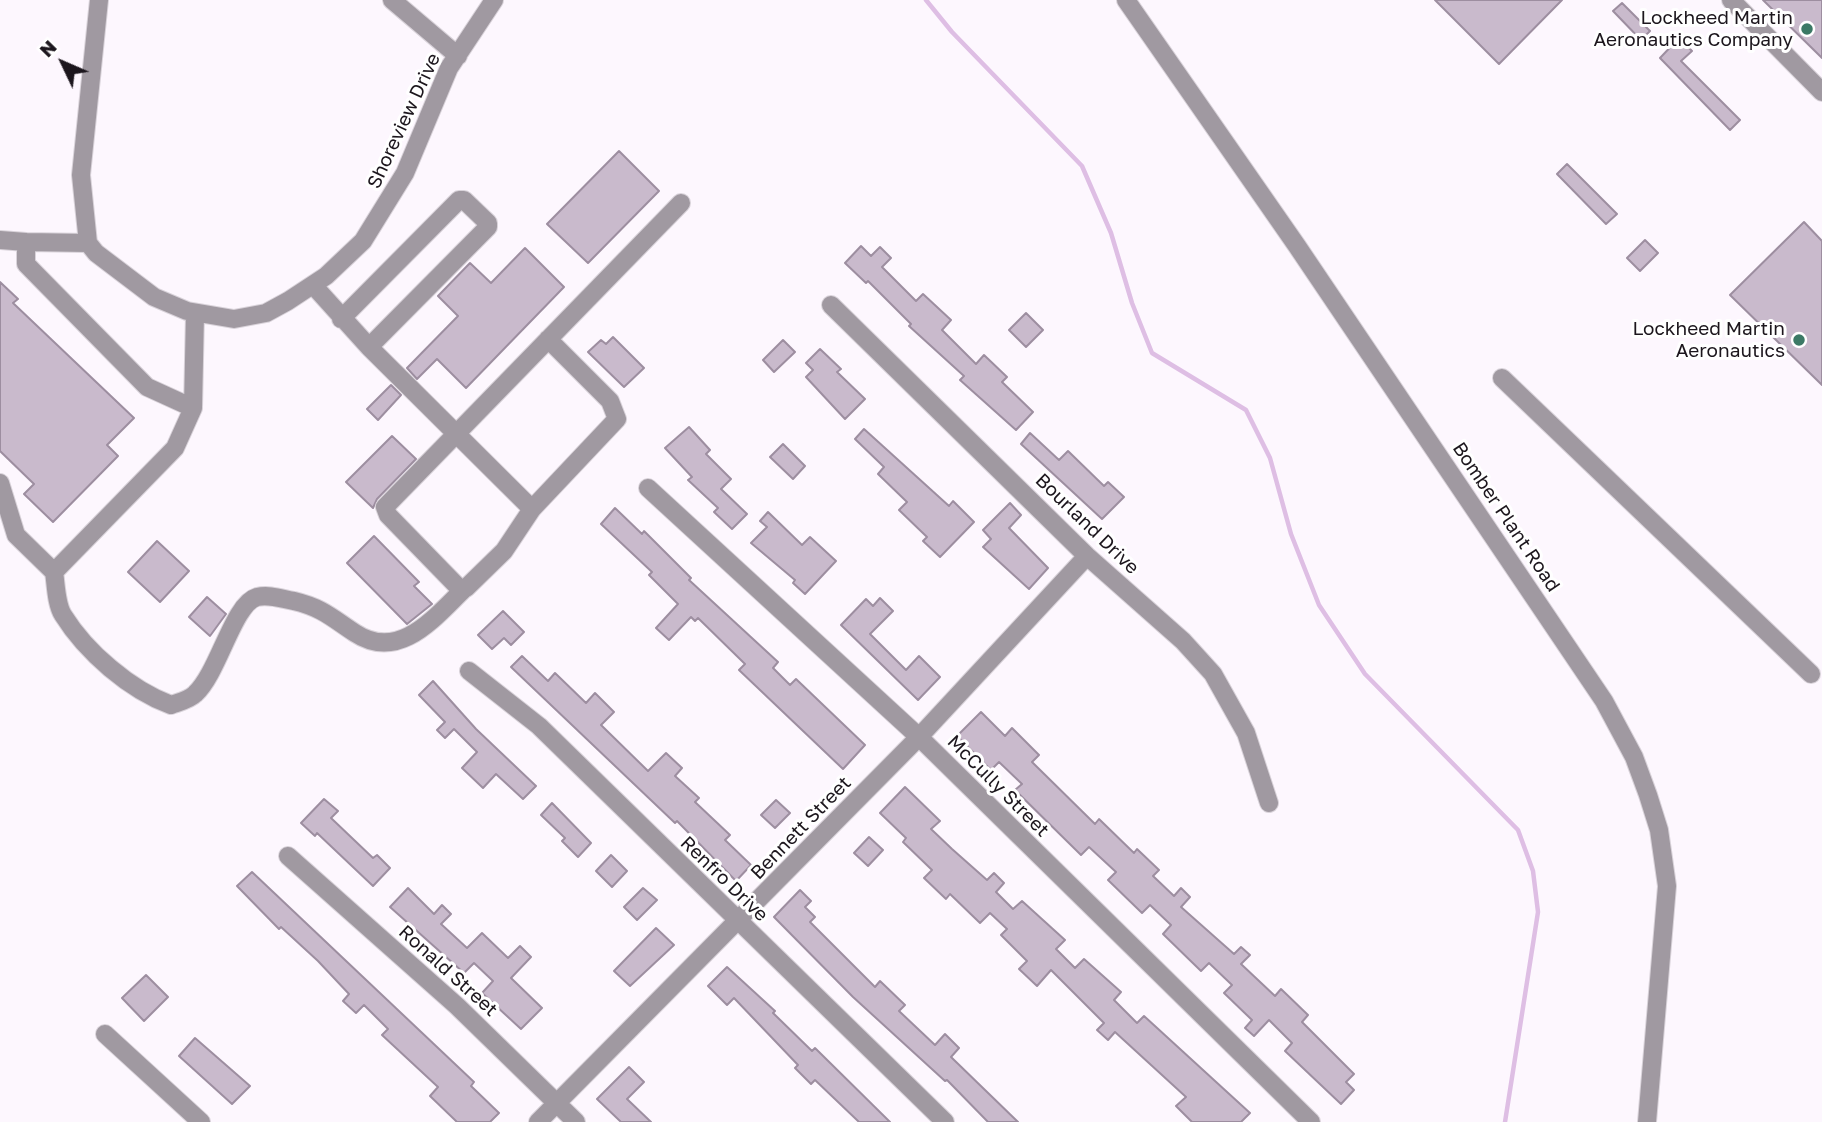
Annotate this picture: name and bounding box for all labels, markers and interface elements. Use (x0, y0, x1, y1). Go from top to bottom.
place label: Lockheed Martin Aeronautics Company (1594, 7, 1793, 51)
marker: Lockheed Martin Aeronautics Company (1799, 21, 1815, 37)
north arrow (28, 28, 98, 98)
text: N (34, 35, 61, 61)
street label: Shoreview Drive (363, 50, 445, 192)
place label: Lockheed Martin Aeronautics (1632, 318, 1785, 362)
marker: Lockheed Martin Aeronautics (1791, 332, 1807, 348)
street label: Bomber Plant Road (1447, 438, 1565, 596)
street label: Bourland Drive (1031, 469, 1143, 579)
street label: McCully Street (942, 730, 1054, 842)
street label: Bennett Street (746, 772, 856, 884)
street label: Renfro Drive (676, 832, 772, 926)
street label: Ronald Street (394, 921, 502, 1021)

